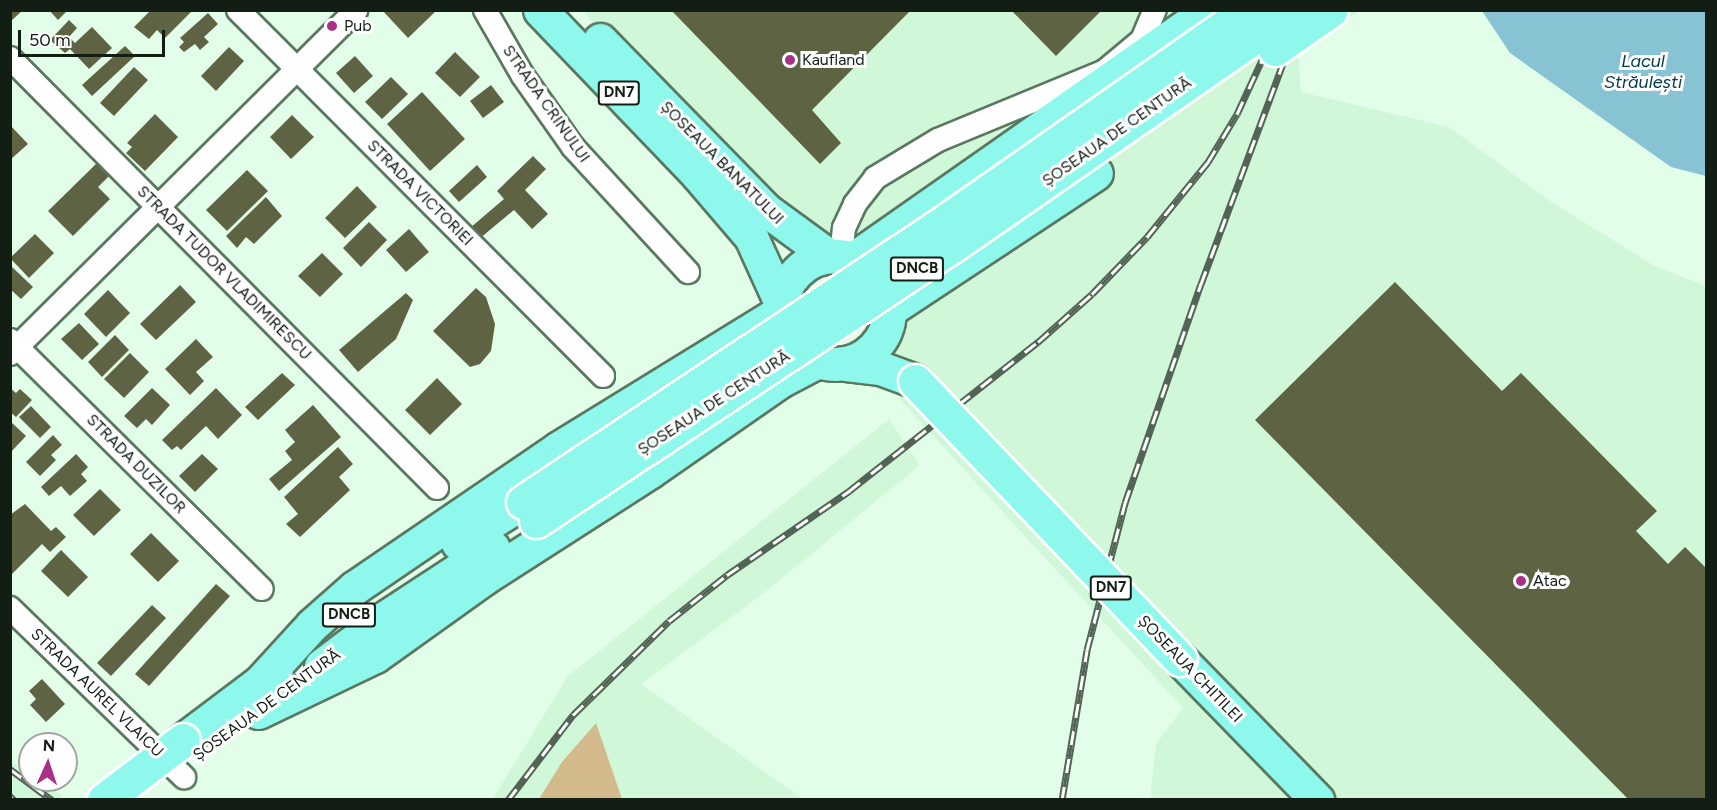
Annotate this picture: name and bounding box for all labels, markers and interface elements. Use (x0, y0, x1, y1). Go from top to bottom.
place label: Pub (344, 16, 372, 36)
scale bar (21, 18, 168, 56)
marker: Pub (325, 19, 339, 33)
text: 50 m (29, 29, 71, 51)
street label: STRADA CRINULUI (498, 42, 594, 166)
place label: Kaufland (802, 50, 865, 70)
water label: Lacul Străulești (1604, 51, 1682, 94)
marker: Kaufland (783, 53, 797, 67)
street label: ȘOSEAUA DE CENTURĂ (1039, 73, 1195, 191)
road number: DN7 (596, 81, 642, 105)
street label: ȘOSEAUA BANATULUI (656, 97, 788, 229)
street label: STRADA VICTORIEI (363, 136, 477, 250)
street label: STRADA TUDOR VLADIMIRESCU (133, 182, 315, 364)
road number: DNCB (888, 257, 946, 281)
street label: ȘOSEAUA DE CENTURĂ (634, 347, 794, 459)
street label: STRADA DUZILOR (82, 410, 190, 518)
place label: Atac (1533, 571, 1567, 591)
marker: Atac (1514, 574, 1528, 588)
road number: DN7 (1088, 576, 1134, 600)
road number: DNCB (320, 603, 378, 627)
street label: ȘOSEAUA CHITILEI (1134, 611, 1246, 727)
street label: STRADA AUREL VLAICU (27, 625, 167, 761)
street label: ȘOSEAUA DE CENTURĂ (190, 645, 344, 765)
north arrow (18, 732, 78, 792)
text: N (42, 736, 56, 755)

